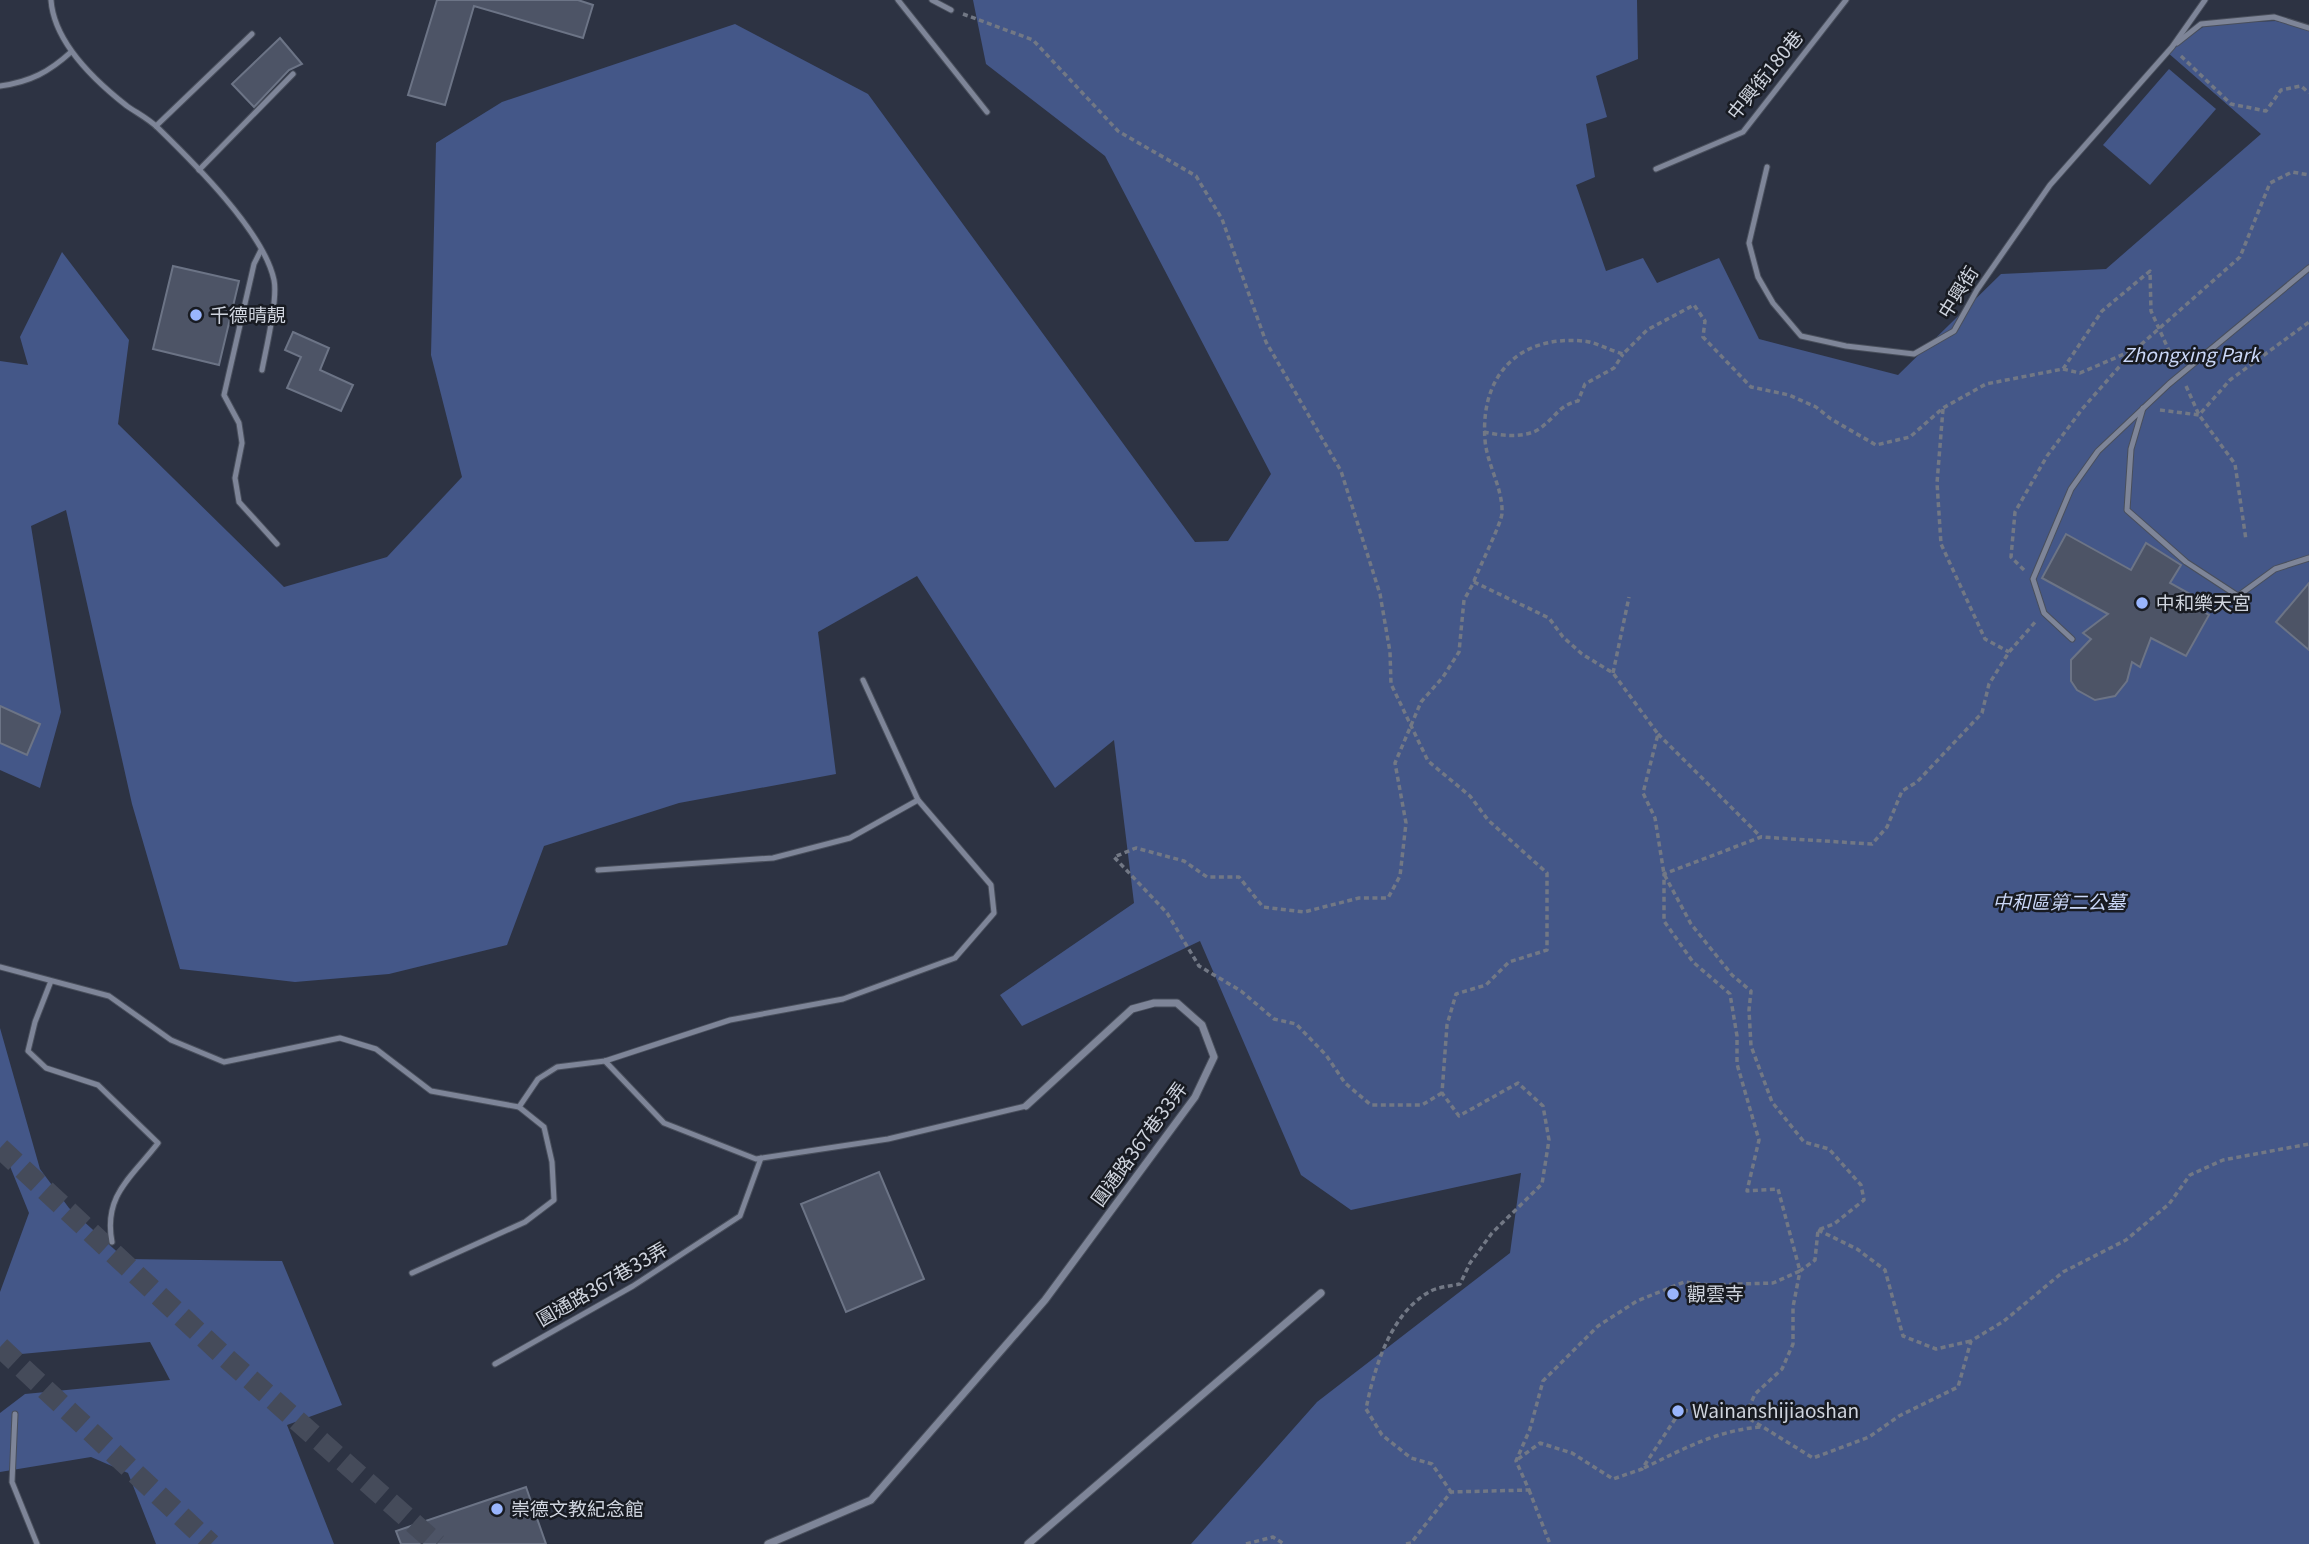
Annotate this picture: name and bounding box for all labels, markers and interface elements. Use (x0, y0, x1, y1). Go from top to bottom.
street label: 中興街180巷 (1719, 24, 1808, 124)
street label: 中興街 (1930, 260, 1983, 323)
place label: 千德晴靚 (210, 300, 286, 327)
marker: 千德晴靚 (188, 307, 204, 323)
park label: Zhongxing Park (2122, 340, 2262, 367)
place label: 中和樂天宮 (2156, 588, 2251, 615)
marker: 中和樂天宮 (2134, 595, 2150, 611)
park label: 中和區第二公墓 (1992, 887, 2128, 914)
street label: 圓通路367巷33弄 (1083, 1075, 1192, 1211)
street label: 圓通路367巷33弄 (531, 1234, 672, 1331)
place label: 觀雲寺 (1687, 1279, 1744, 1306)
marker: 觀雲寺 (1665, 1286, 1681, 1302)
place label: Wainanshijiaoshan (1692, 1396, 1859, 1423)
marker: Wainanshijiaoshan (1670, 1403, 1686, 1419)
place label: 崇德文教紀念館 (511, 1494, 644, 1521)
marker: 崇德文教紀念館 (489, 1501, 505, 1517)

